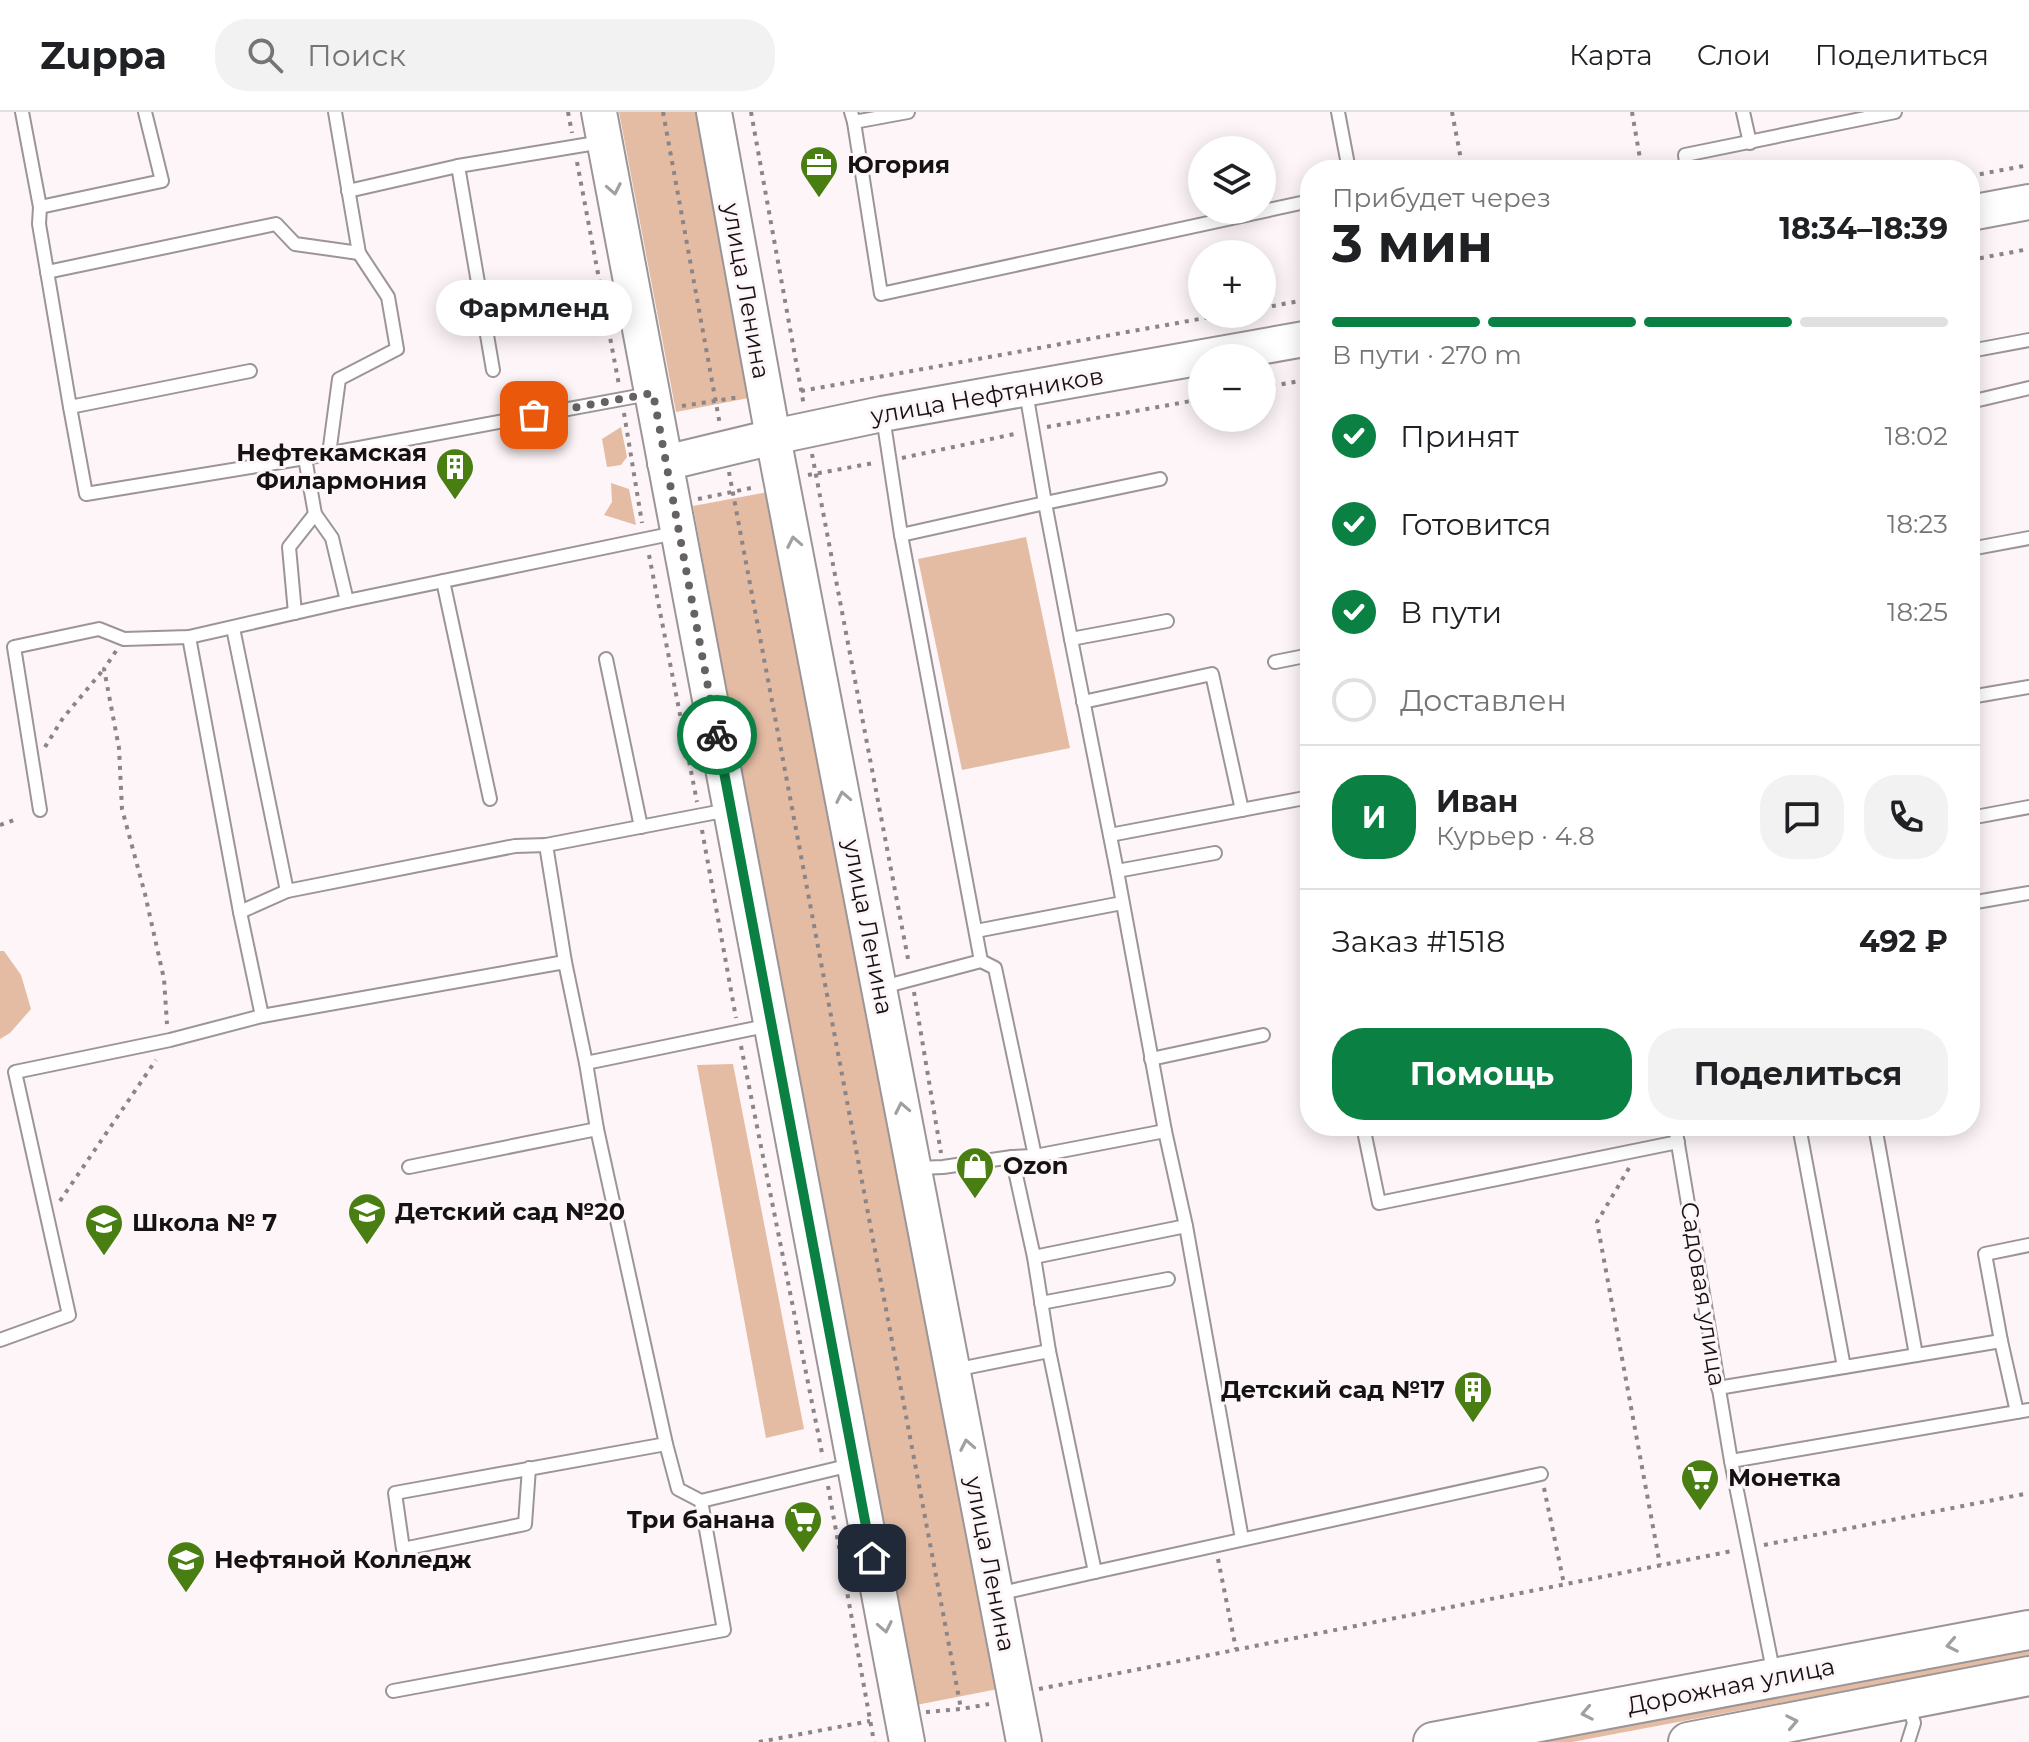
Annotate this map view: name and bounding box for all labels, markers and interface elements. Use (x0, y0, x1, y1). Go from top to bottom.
search box (215, 19, 775, 91)
text: Zuppa (40, 32, 167, 79)
icon: search (243, 33, 287, 77)
text: Поиск (307, 37, 406, 74)
text: Карта (1569, 38, 1653, 72)
text: Слои (1697, 38, 1771, 72)
text: Поделиться (1815, 38, 1989, 72)
map controls (1188, 136, 1276, 432)
button: layers (1188, 136, 1276, 224)
office icon: Югория (798, 144, 840, 199)
place label: Югория (847, 150, 950, 179)
one-way arrow (605, 182, 622, 195)
text: Прибудет через (1332, 182, 1551, 214)
street label: улица Ленина (717, 200, 776, 381)
text: 18:34–18:39 (1779, 210, 1948, 247)
text: 3 мин (1332, 212, 1493, 275)
button: + (1188, 240, 1276, 328)
callout: Фармленд (436, 279, 632, 335)
text: Фармленд (459, 292, 609, 324)
text: В пути · 270 m (1332, 339, 1522, 371)
button: − (1188, 344, 1276, 432)
street label: улица Нефтяников (867, 361, 1106, 430)
pin (500, 381, 568, 449)
icon: bag (512, 393, 556, 437)
icon: check (1332, 414, 1376, 458)
text: Принят (1400, 418, 1519, 455)
text: 18:02 (1885, 420, 1948, 452)
place label: Нефтекамская Филармония (236, 438, 427, 495)
building icon: Нефтекамская Филармония (434, 446, 476, 501)
icon: check (1332, 502, 1376, 546)
text: Готовится (1400, 506, 1552, 543)
text: 18:23 (1887, 508, 1948, 540)
one-way arrow (786, 535, 803, 549)
icon: check (1332, 590, 1376, 634)
text: В пути (1400, 594, 1502, 631)
text: 18:25 (1887, 596, 1948, 628)
text: Доставлен (1400, 682, 1567, 719)
courier (677, 695, 757, 775)
icon: bike (695, 713, 739, 757)
button: chat (1760, 775, 1844, 859)
button: phone (1864, 775, 1948, 859)
text: Иван (1436, 783, 1518, 820)
one-way arrow (835, 790, 852, 804)
text: И (1362, 799, 1386, 836)
text: Курьер · 4.8 (1436, 820, 1595, 852)
street label: улица Ленина (837, 836, 900, 1017)
text: Заказ #1518 (1332, 923, 1505, 960)
text: 492 ₽ (1859, 923, 1948, 960)
button: Помощь (1332, 1028, 1632, 1120)
button: Поделиться (1648, 1028, 1948, 1120)
one-way arrow (895, 1101, 912, 1114)
shop icon: Ozon (954, 1145, 996, 1200)
place label: Ozon (1003, 1151, 1068, 1180)
school or university icon: Детский сад №20 (346, 1191, 388, 1246)
place label: Детский сад №20 (395, 1197, 625, 1226)
street label: Садовая улица (1675, 1200, 1732, 1388)
school or university icon: Школа № 7 (83, 1202, 125, 1257)
place label: Школа № 7 (132, 1208, 277, 1237)
building icon: Детский сад №17 (1452, 1369, 1494, 1424)
place label: Детский сад №17 (1221, 1375, 1445, 1404)
one-way arrow (960, 1439, 977, 1452)
supermarket icon: Монетка (1679, 1457, 1721, 1512)
place label: Монетка (1728, 1463, 1841, 1492)
street label: улица Ленина (959, 1473, 1022, 1654)
supermarket icon: Три банана (782, 1499, 824, 1554)
place label: Три банана (627, 1505, 775, 1534)
pin (838, 1524, 906, 1592)
icon: home (850, 1536, 894, 1580)
school or university icon: Нефтяной Колледж (165, 1539, 207, 1594)
place label: Нефтяной Колледж (214, 1545, 471, 1574)
one-way arrow (876, 1620, 893, 1634)
one-way arrow (1946, 1635, 1959, 1652)
street label: Дорожная улица (1625, 1651, 1837, 1720)
one-way arrow (1580, 1704, 1593, 1721)
one-way arrow (1785, 1714, 1798, 1731)

